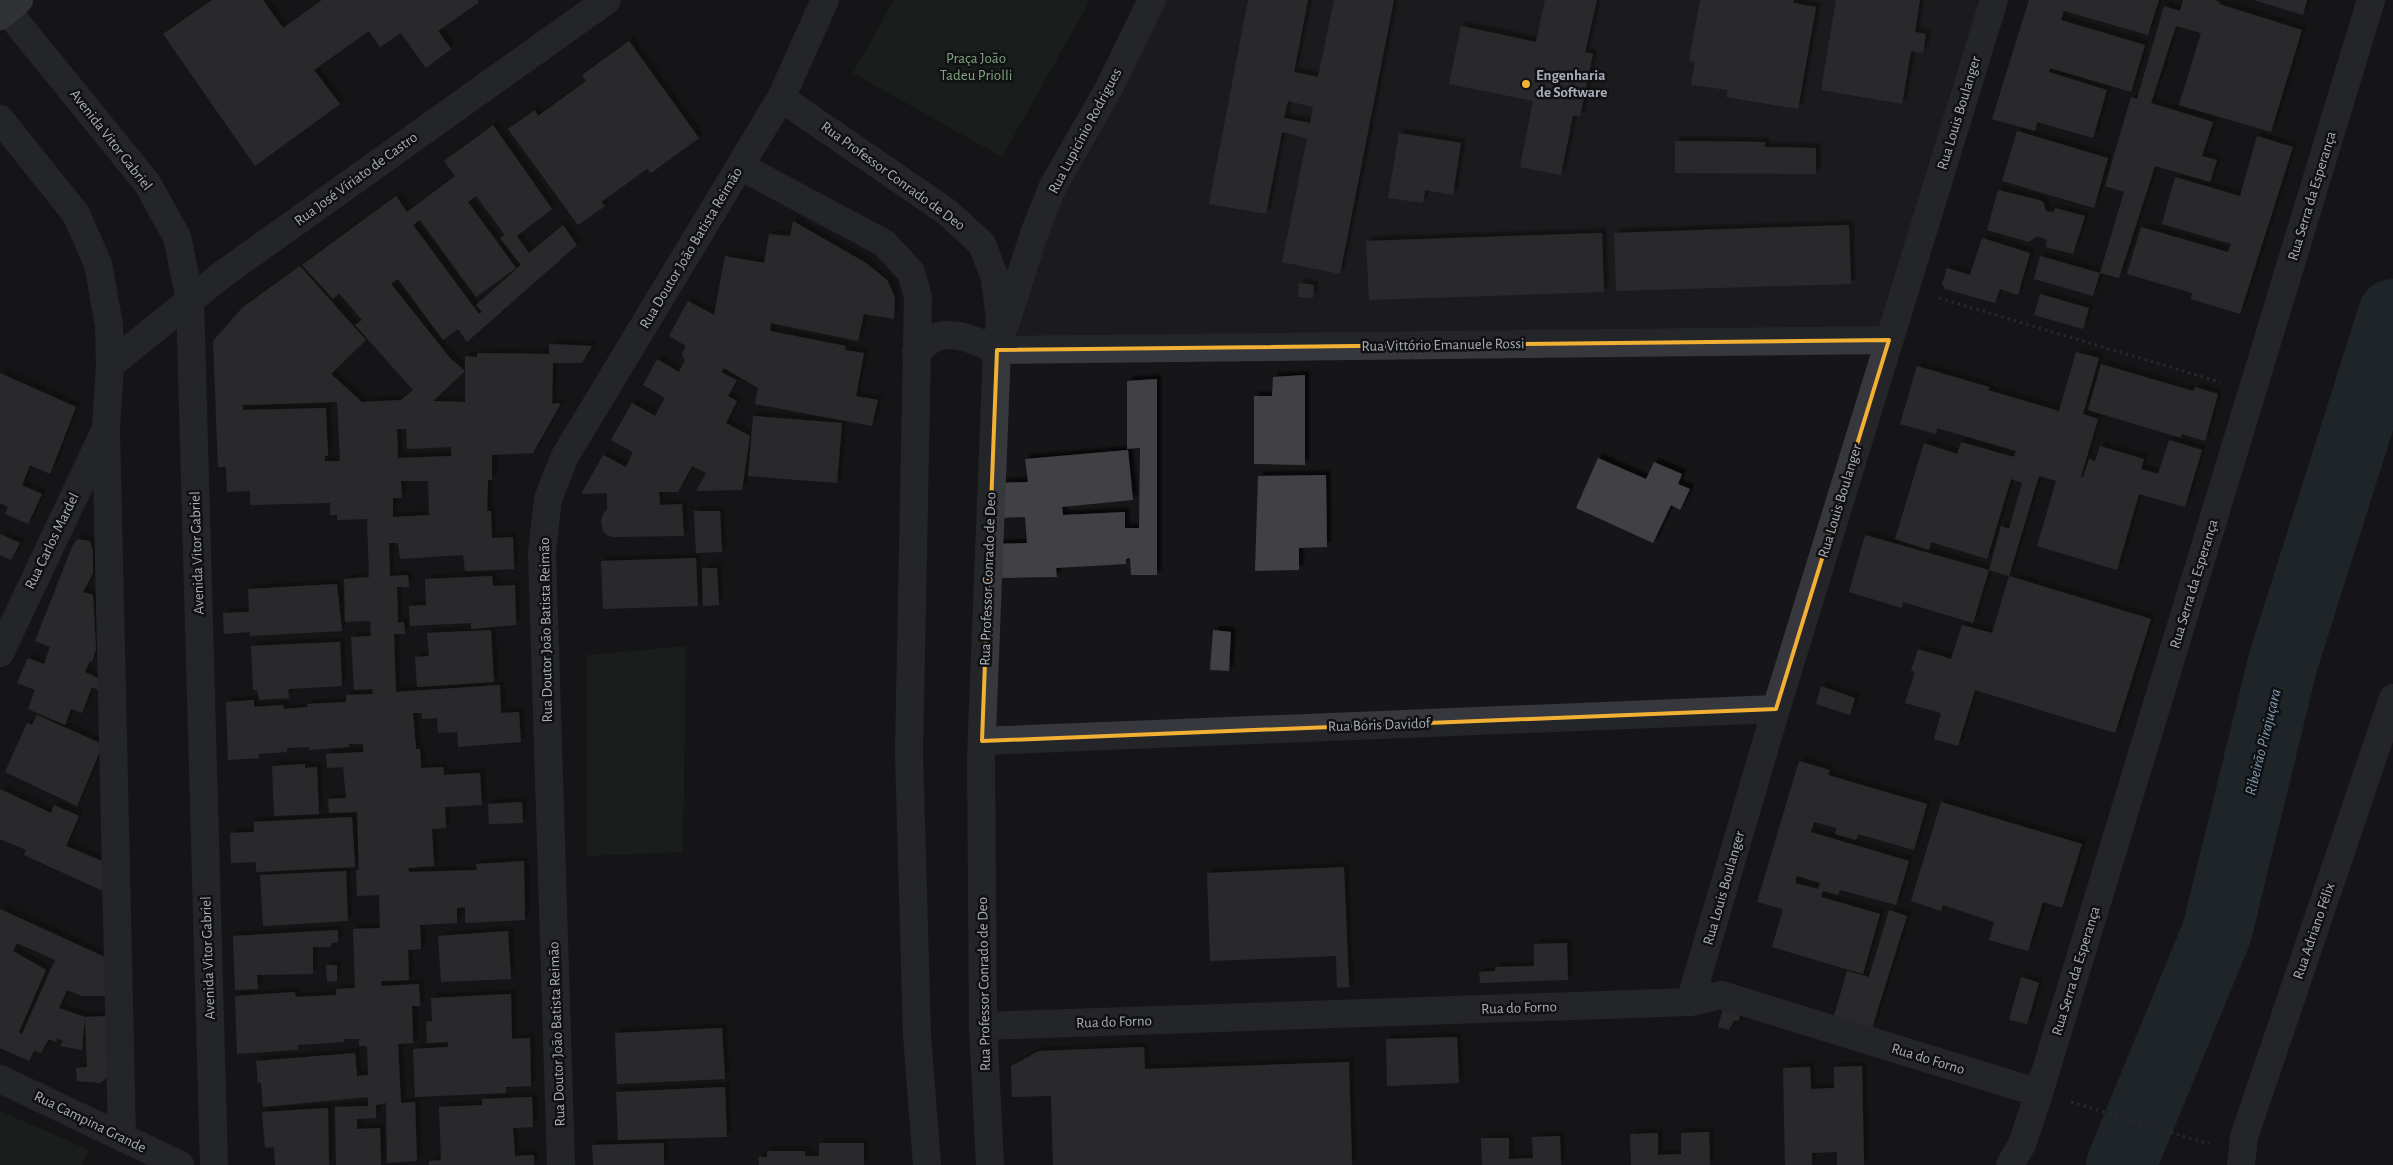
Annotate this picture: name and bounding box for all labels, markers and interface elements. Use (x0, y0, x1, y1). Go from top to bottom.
park label: Praça João Tadeu Priolli (940, 51, 1012, 83)
street label: Rua Louis Boulanger (1935, 54, 1983, 172)
street label: Rua Lupicínio Rodrigues (1046, 66, 1124, 196)
place label: Engenharia de Software (1536, 68, 1607, 100)
marker: Engenharia de Software (1520, 78, 1532, 90)
street label: Avenida Vitor Gabriel (67, 87, 155, 193)
street label: Rua Professor Conrado de Deo (818, 119, 968, 233)
street label: Rua José Víriato de Castro (292, 129, 420, 229)
street label: Rua Serra da Esperança (2285, 130, 2339, 262)
street label: Rua Doutor João Batista Reimão (637, 165, 745, 331)
street label: Rua Vittório Emanuele Rossi (1361, 336, 1525, 354)
street label: Rua Louis Boulanger (1816, 442, 1864, 560)
street label: Rua Carlos Mardel (22, 490, 82, 592)
street label: Avenida Vitor Gabriel (187, 491, 207, 615)
street label: Rua Professor Conrado de Deo (977, 492, 999, 666)
street label: Rua Serra da Esperança (2167, 518, 2221, 650)
street label: Rua Doutor João Batista Reimão (537, 537, 555, 723)
water label: Ribeirão Pirajuçara (2242, 687, 2285, 797)
street label: Rua Bóris Davidof (1328, 716, 1432, 734)
street label: Rua Louis Boulanger (1701, 829, 1748, 947)
street label: Rua Adriano Félix (2290, 880, 2338, 981)
street label: Avenida Vitor Gabriel (198, 896, 218, 1020)
street label: Rua Professor Conrado de Deo (975, 897, 993, 1071)
street label: Rua Serra da Esperança (2049, 905, 2103, 1037)
street label: Rua Doutor João Batista Reimão (546, 941, 568, 1127)
street label: Rua do Forno (1481, 999, 1557, 1017)
street label: Rua do Forno (1076, 1013, 1152, 1031)
street label: Rua do Forno (1890, 1041, 1966, 1077)
street label: Rua Campina Grande (32, 1088, 148, 1156)

